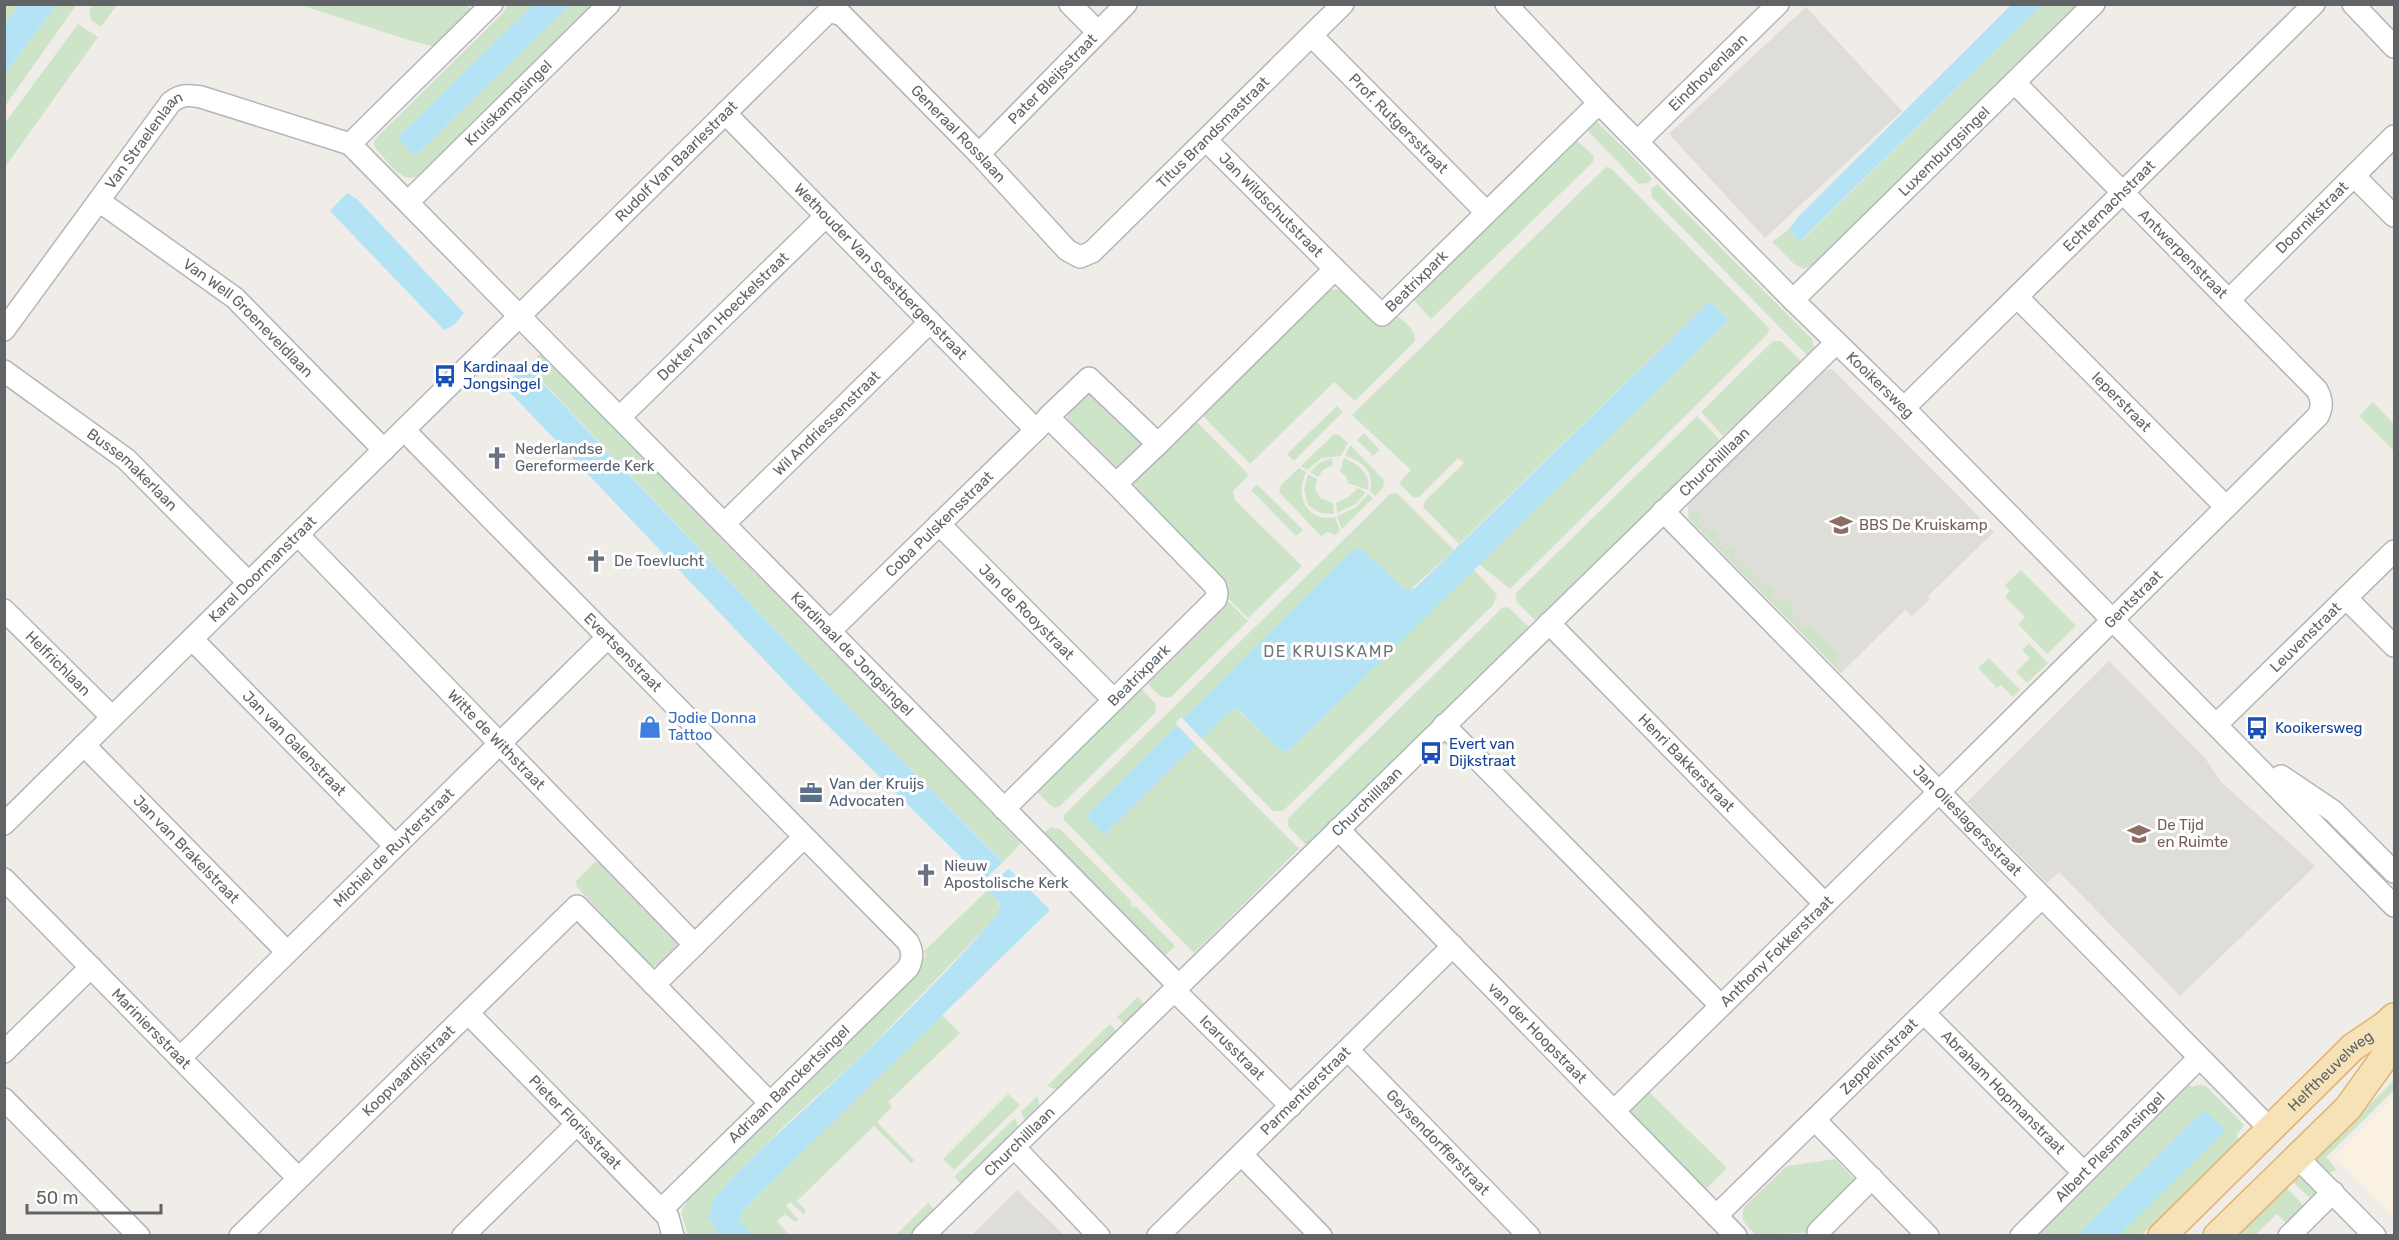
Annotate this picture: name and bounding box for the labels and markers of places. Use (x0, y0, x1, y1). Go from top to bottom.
place label: Kardinaal de Jongsingel (463, 358, 549, 393)
bus stop icon: Kardinaal de Jongsingel (432, 363, 458, 389)
place label: Nederlandse Gereformeerde Kerk (515, 440, 655, 475)
church icon: Nederlandse Gereformeerde Kerk (484, 445, 510, 471)
school or university icon: BBS De Kruiskamp (1828, 512, 1854, 538)
place label: BBS De Kruiskamp (1859, 516, 1988, 534)
church icon: De Toevlucht (583, 548, 609, 574)
place label: De Toevlucht (614, 552, 704, 570)
place label: Jodie Donna Tattoo (668, 709, 756, 744)
shop icon: Jodie Donna Tattoo (637, 714, 663, 740)
bus stop icon: Kooikersweg (2244, 715, 2270, 741)
place label: Kooikersweg (2275, 719, 2363, 737)
place label: Evert van Dijkstraat (1449, 735, 1516, 770)
bus stop icon: Evert van Dijkstraat (1418, 740, 1444, 766)
place label: Van der Kruijs Advocaten (829, 775, 925, 810)
office icon: Van der Kruijs Advocaten (798, 780, 824, 806)
place label: De Tijd en Ruimte (2157, 816, 2228, 851)
school or university icon: De Tijd en Ruimte (2126, 821, 2152, 847)
place label: Nieuw Apostolische Kerk (944, 857, 1069, 892)
church icon: Nieuw Apostolische Kerk (913, 862, 939, 888)

